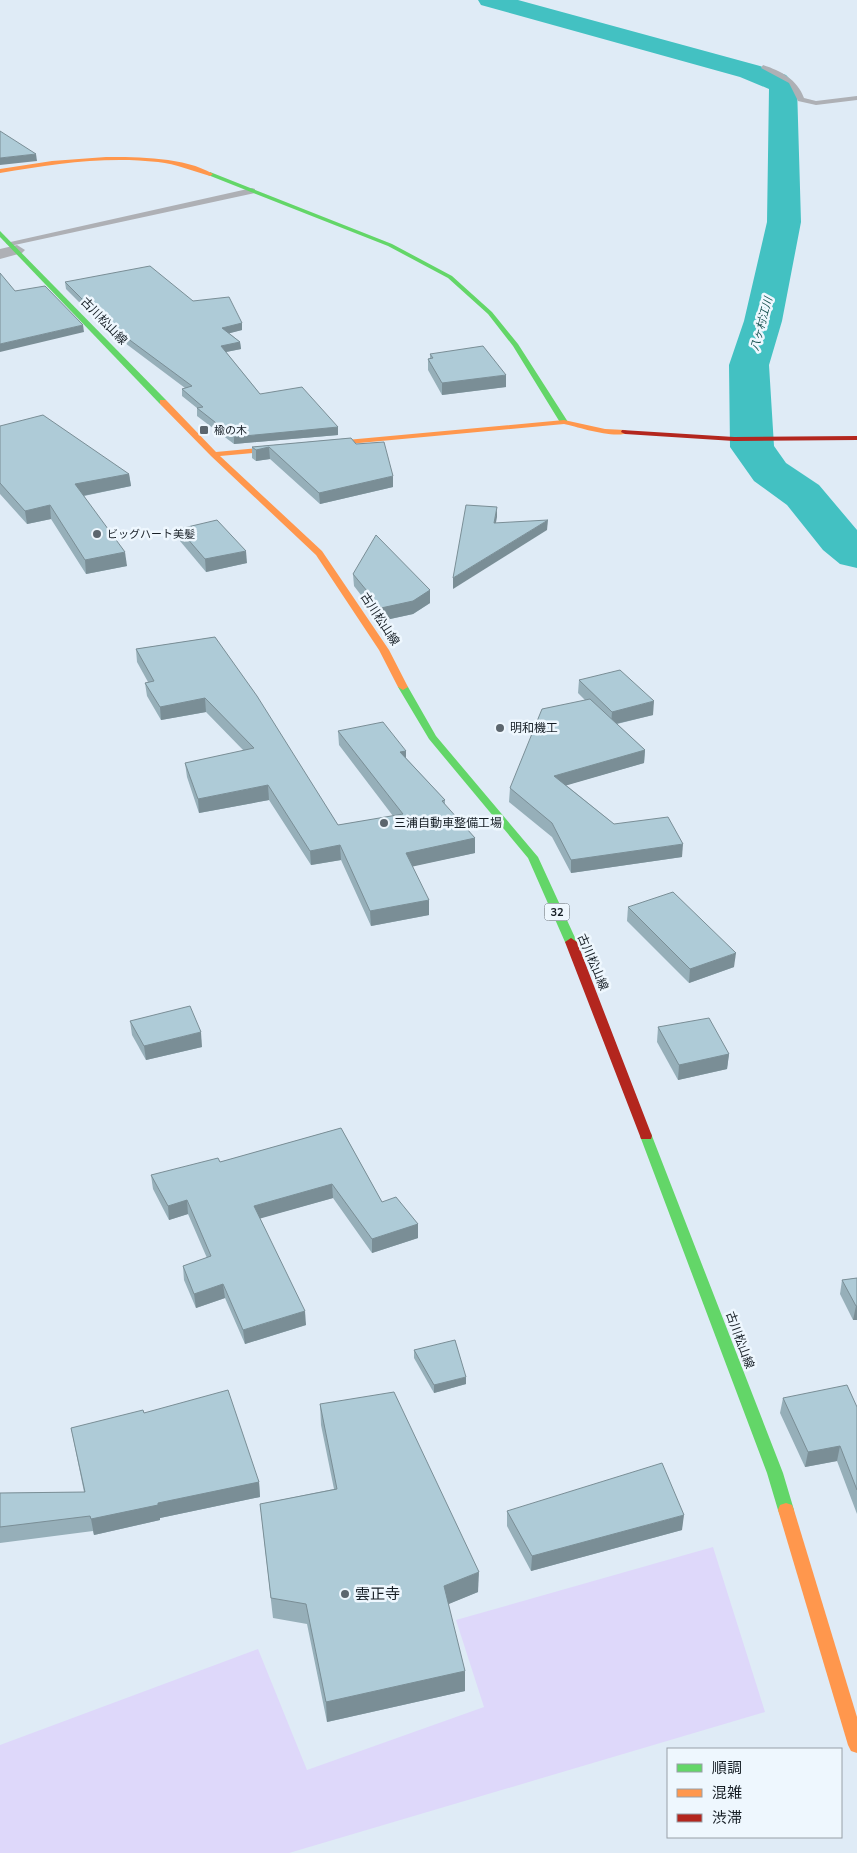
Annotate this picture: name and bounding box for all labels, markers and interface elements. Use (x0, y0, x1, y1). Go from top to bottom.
street label: 古川松山線 (77, 294, 131, 348)
water label: 八ヶ村江川 (747, 295, 776, 353)
place label: 楡の木 (214, 423, 247, 438)
marker: 楡の木 (198, 424, 210, 436)
place label: ビッグハート美髪 (107, 527, 195, 542)
marker: ビッグハート美髪 (91, 528, 103, 540)
street label: 古川松山線 (357, 589, 403, 649)
place label: 明和機工 (510, 720, 558, 736)
marker: 明和機工 (494, 722, 506, 734)
place label: 三浦自動車整備工場 (394, 815, 502, 831)
marker: 三浦自動車整備工場 (378, 817, 390, 829)
road number: 32 (544, 904, 570, 920)
street label: 古川松山線 (574, 931, 612, 993)
street label: 古川松山線 (722, 1309, 758, 1371)
place label: 雲正寺 (355, 1584, 400, 1604)
marker: 雲正寺 (339, 1588, 351, 1600)
legend (667, 1748, 842, 1838)
text: 順調 (712, 1758, 742, 1778)
text: 混雑 (712, 1783, 742, 1803)
text: 渋滞 (712, 1808, 742, 1828)

